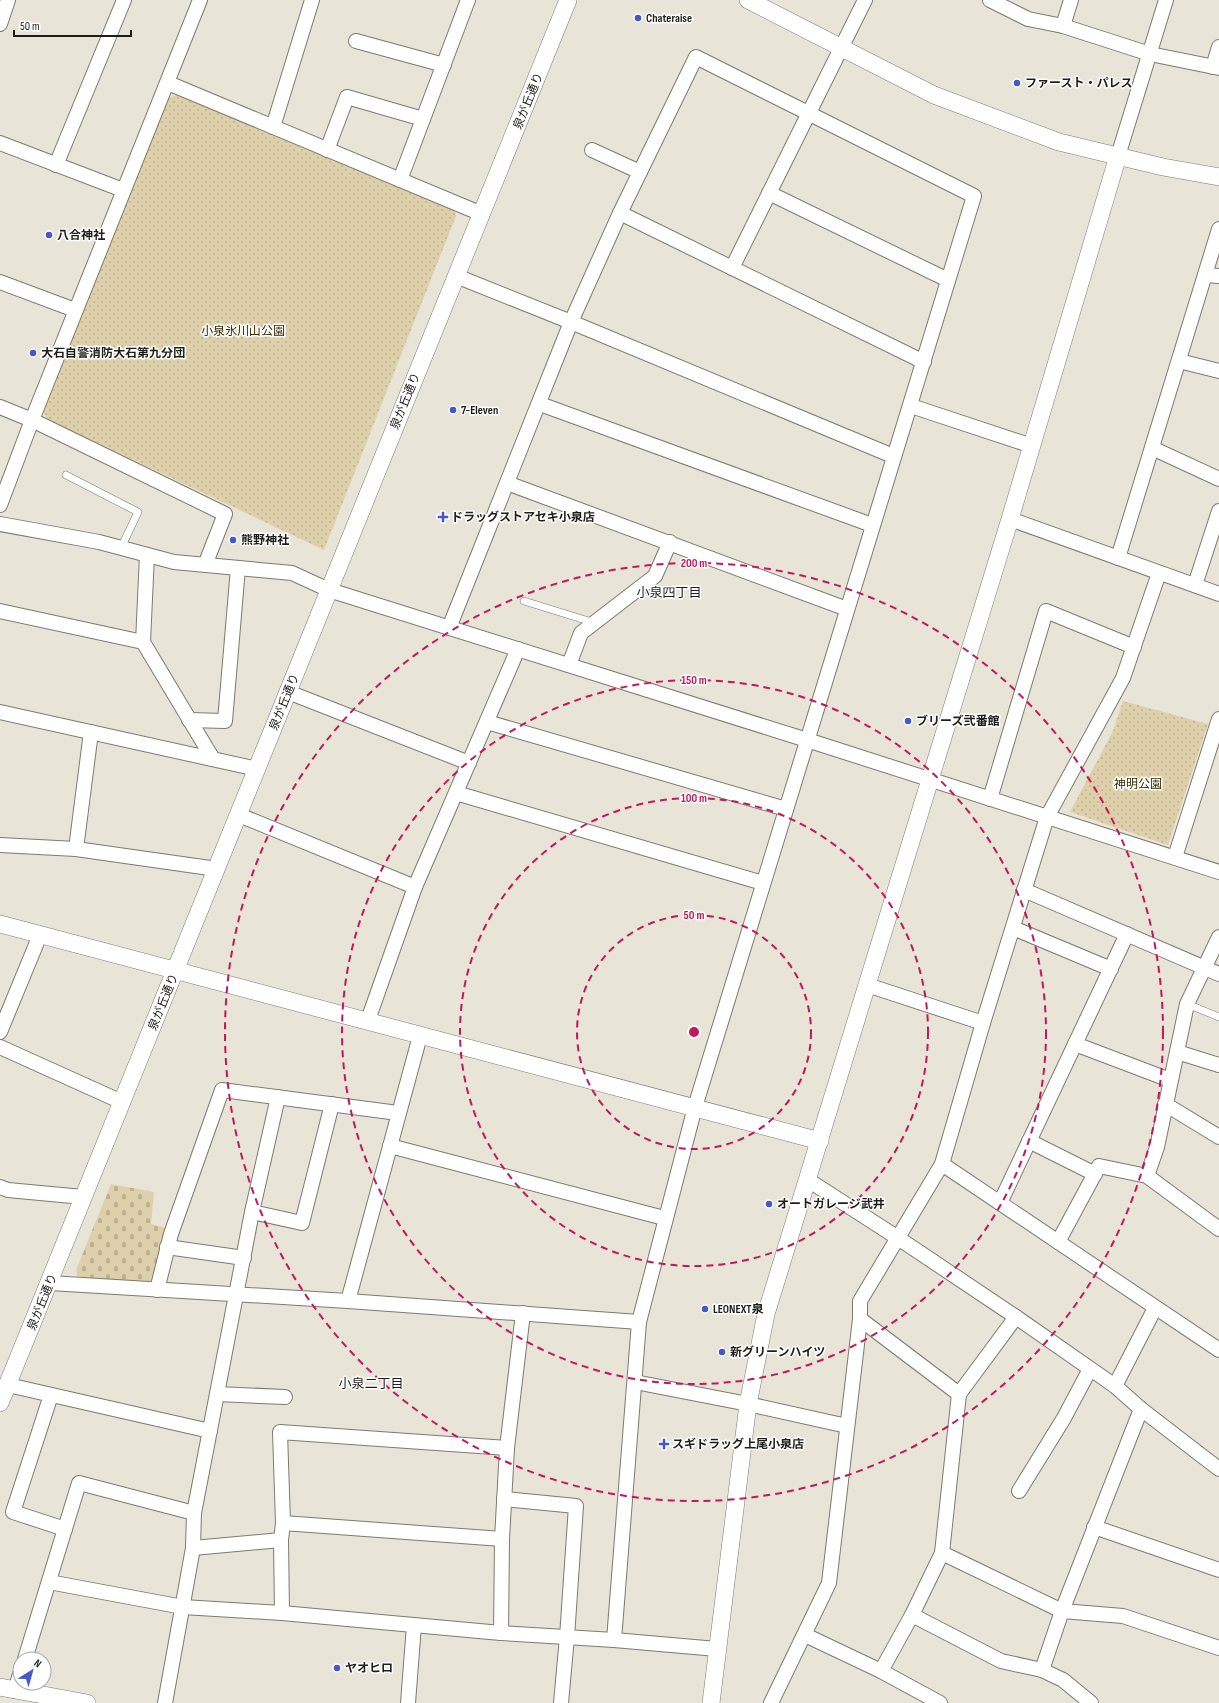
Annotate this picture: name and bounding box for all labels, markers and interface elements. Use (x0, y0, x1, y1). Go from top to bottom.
place label: Chateraise (646, 11, 692, 26)
scale bar (14, 12, 131, 38)
marker: Chateraise (633, 13, 643, 23)
text: 50 m (20, 19, 40, 34)
street label: 泉が丘通り (510, 71, 547, 132)
place label: ファースト・パレス (1025, 76, 1132, 91)
marker: ファースト・パレス (1012, 78, 1022, 88)
place label: 八合神社 (57, 228, 105, 243)
marker: 八合神社 (44, 230, 54, 240)
park label: 小泉氷川山公園 (201, 324, 285, 339)
place label: 大石自警消防大石第九分団 (41, 346, 185, 361)
marker: 大石自警消防大石第九分団 (28, 348, 38, 358)
street label: 泉が丘通り (387, 371, 424, 432)
place label: 7-Eleven (461, 403, 498, 418)
marker: 7-Eleven (448, 405, 458, 415)
place label: ドラッグストアセキ小泉店 (451, 510, 595, 525)
marker: ドラッグストアセキ小泉店 (438, 512, 448, 522)
place label: 熊野神社 (241, 533, 289, 548)
marker: 熊野神社 (228, 535, 238, 545)
text: 200 m (681, 556, 707, 571)
district label: 小泉四丁目 (636, 585, 702, 601)
street label: 泉が丘通り (266, 672, 303, 733)
text: 150 m (681, 673, 707, 688)
place label: ブリーズ弐番館 (916, 714, 999, 729)
marker: ブリーズ弐番館 (903, 716, 913, 726)
park label: 神明公園 (1114, 777, 1162, 792)
text: 100 m (681, 791, 707, 806)
text: 50 m (684, 908, 704, 923)
street label: 泉が丘通り (145, 972, 182, 1033)
centre of rings (687, 1025, 701, 1039)
place label: オートガレージ武井 (777, 1197, 885, 1212)
marker: オートガレージ武井 (764, 1199, 774, 1209)
street label: 泉が丘通り (24, 1272, 61, 1333)
place label: LEONEXT泉 (713, 1302, 764, 1317)
marker: LEONEXT泉 (700, 1304, 710, 1314)
place label: 新グリーンハイツ (730, 1345, 825, 1360)
marker: 新グリーンハイツ (717, 1347, 727, 1357)
district label: 小泉二丁目 (338, 1376, 404, 1392)
place label: スギドラッグ上尾小泉店 (672, 1437, 804, 1452)
marker: スギドラッグ上尾小泉店 (659, 1439, 669, 1449)
north arrow (12, 1651, 52, 1691)
text: N (31, 1656, 44, 1670)
place label: ヤオヒロ (345, 1661, 393, 1676)
marker: ヤオヒロ (332, 1663, 342, 1673)

